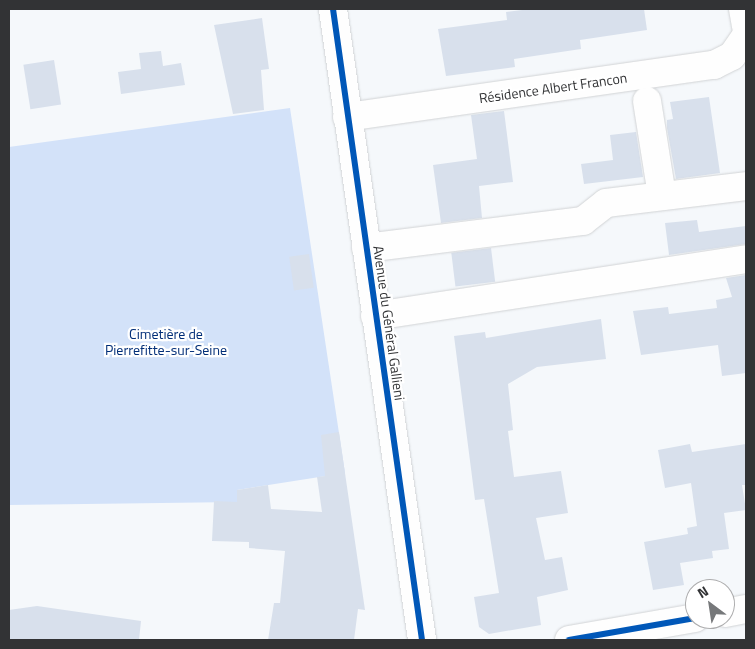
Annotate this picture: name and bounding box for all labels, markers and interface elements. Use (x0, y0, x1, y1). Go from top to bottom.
street label: Résidence Albert Francon (478, 69, 628, 107)
street label: Avenue du Général Gallieni (370, 245, 408, 401)
park label: Cimetière de Pierrefitte-sur-Seine (105, 326, 227, 358)
north arrow (685, 579, 735, 629)
text: N (693, 580, 712, 603)

